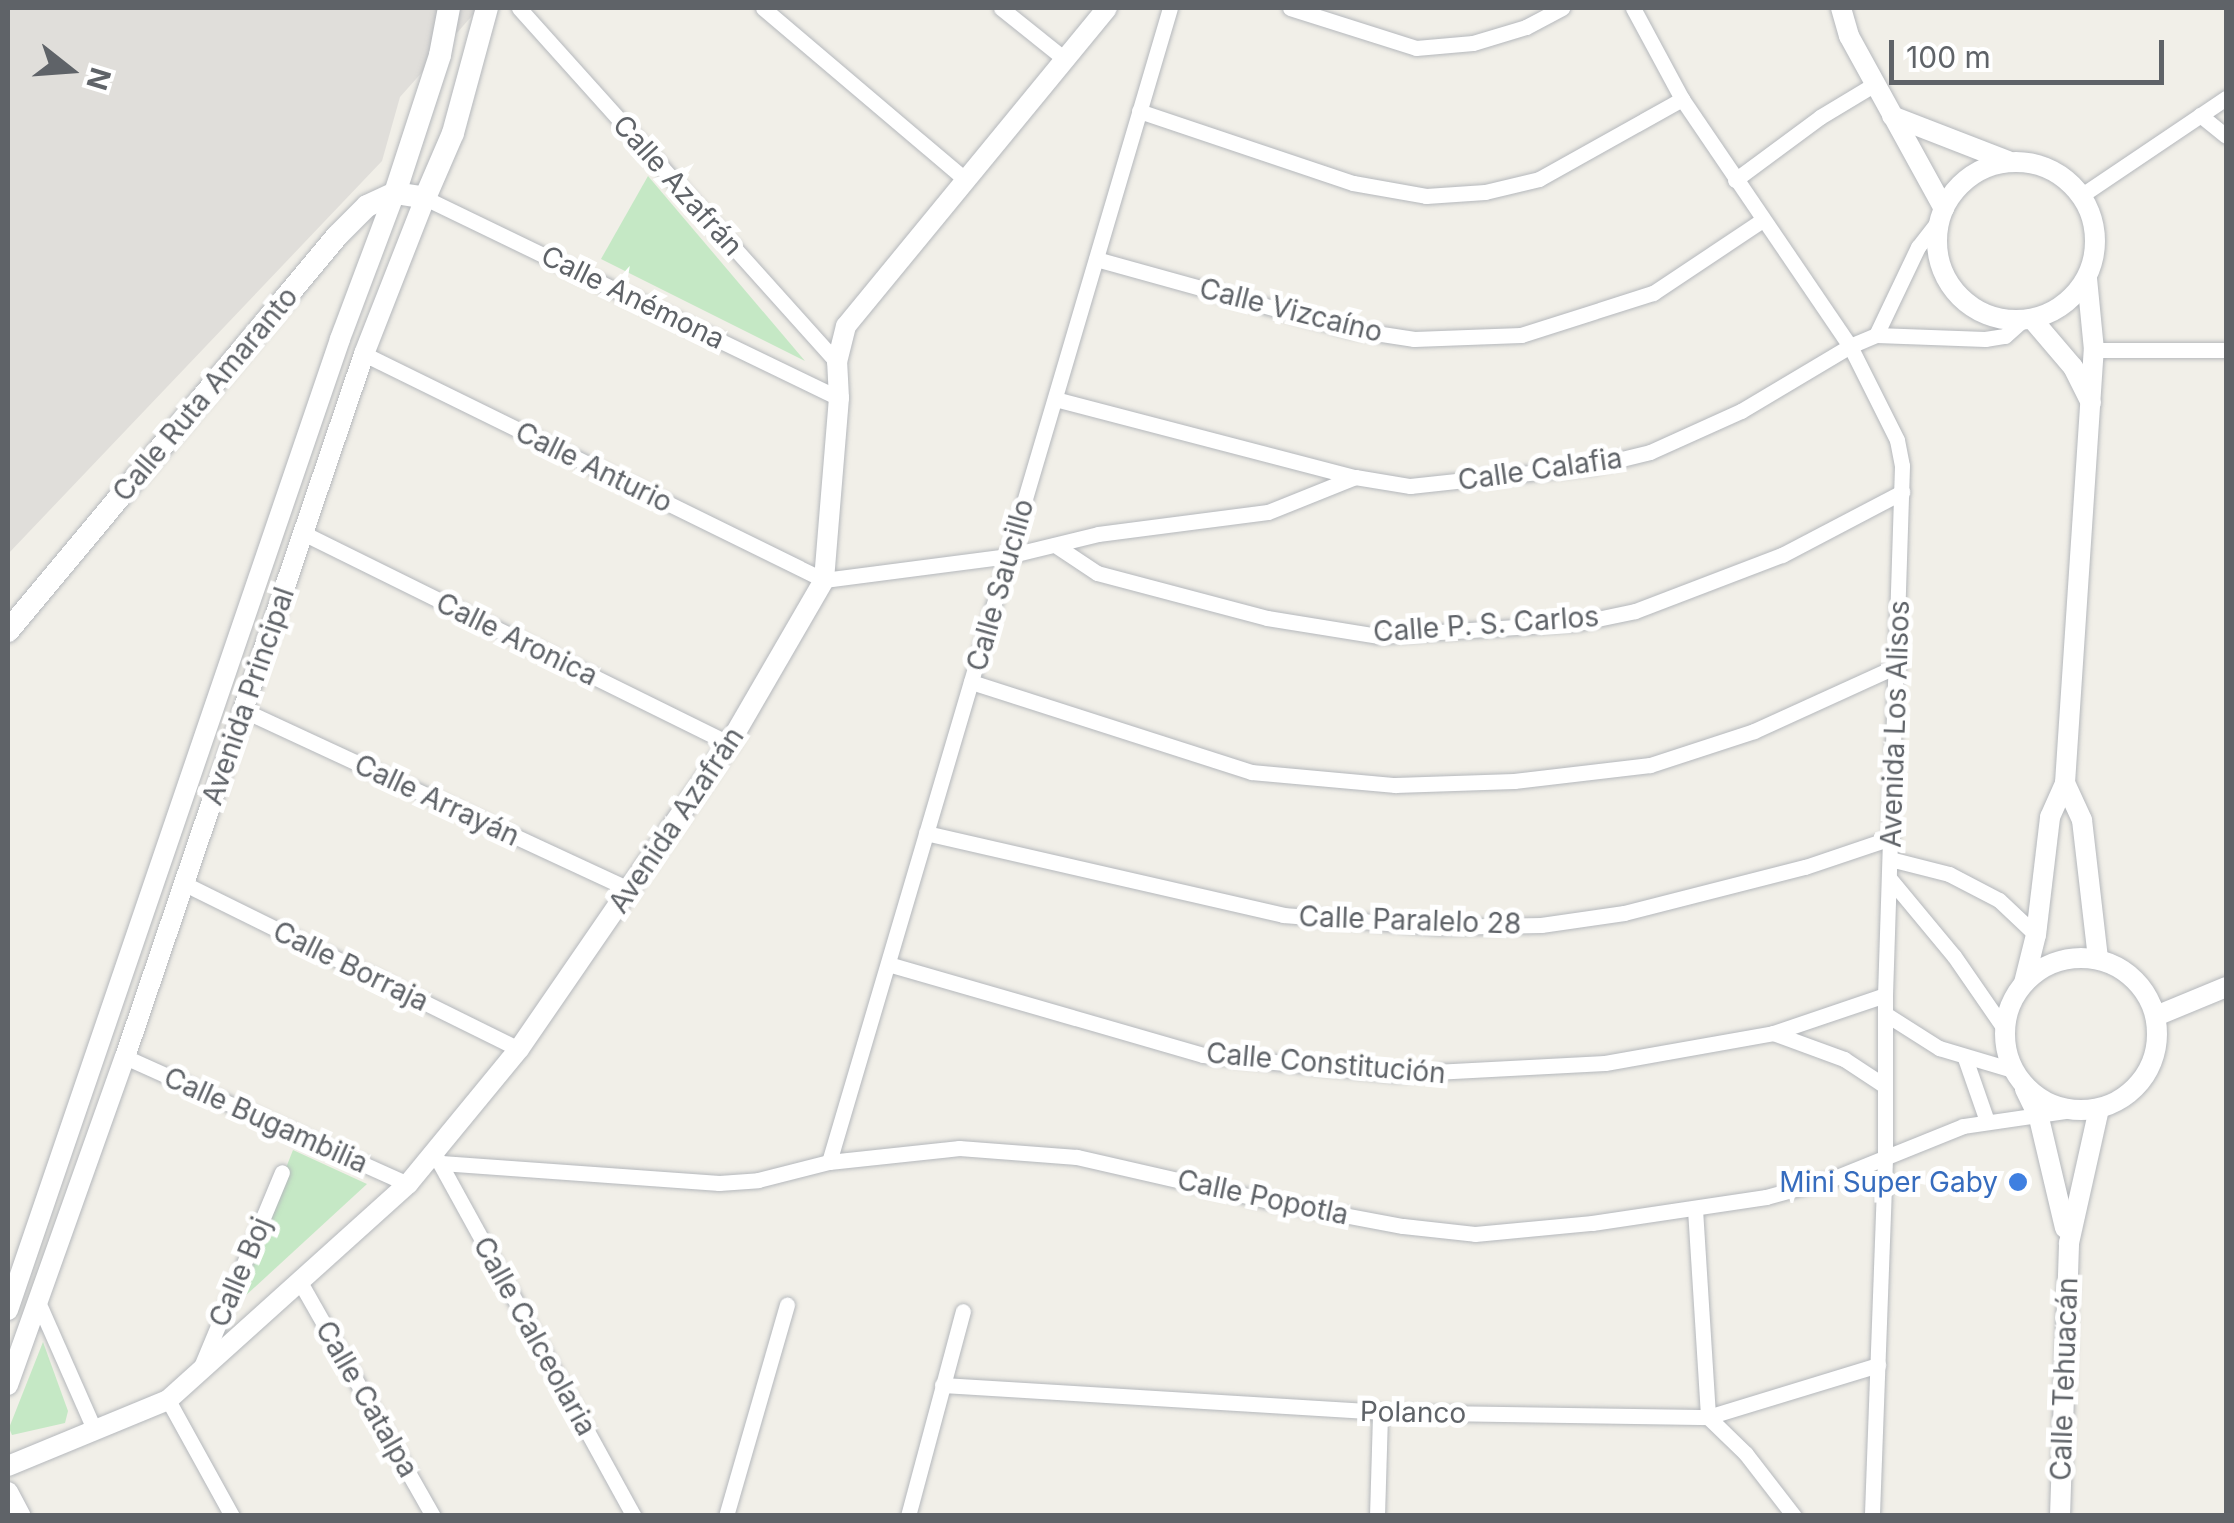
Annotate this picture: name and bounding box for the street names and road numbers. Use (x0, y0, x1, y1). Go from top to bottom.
street label: Calle Azafrán (606, 108, 750, 262)
street label: Calle Anémona (536, 238, 730, 356)
street label: Calle Vizcaíno (1196, 271, 1386, 349)
street label: Calle Ruta Amaranto (106, 280, 304, 508)
street label: Calle Anturio (510, 415, 678, 519)
street label: Calle Calafia (1456, 441, 1624, 497)
street label: Calle Saucillo (959, 495, 1041, 675)
street label: Avenida Principal (195, 583, 301, 809)
street label: Calle Aronica (431, 585, 603, 693)
street label: Calle P. S. Carlos (1372, 599, 1600, 649)
street label: Avenida Los Alisos (1874, 600, 1916, 848)
street label: Avenida Azafrán (601, 721, 751, 919)
street label: Calle Arrayán (349, 747, 525, 853)
street label: Calle Paralelo 28 (1298, 899, 1522, 941)
street label: Calle Borraja (268, 914, 434, 1018)
street label: Calle Constitución (1205, 1036, 1447, 1090)
street label: Calle Bugambilia (159, 1060, 373, 1180)
street label: Calle Popotla (1174, 1162, 1352, 1232)
street label: Calle Boj (202, 1212, 278, 1332)
street label: Calle Calceolaria (466, 1231, 604, 1441)
street label: Calle Tehuacán (2044, 1277, 2084, 1481)
street label: Calle Catalpa (309, 1315, 425, 1483)
street label: Polanco (1360, 1394, 1466, 1430)

